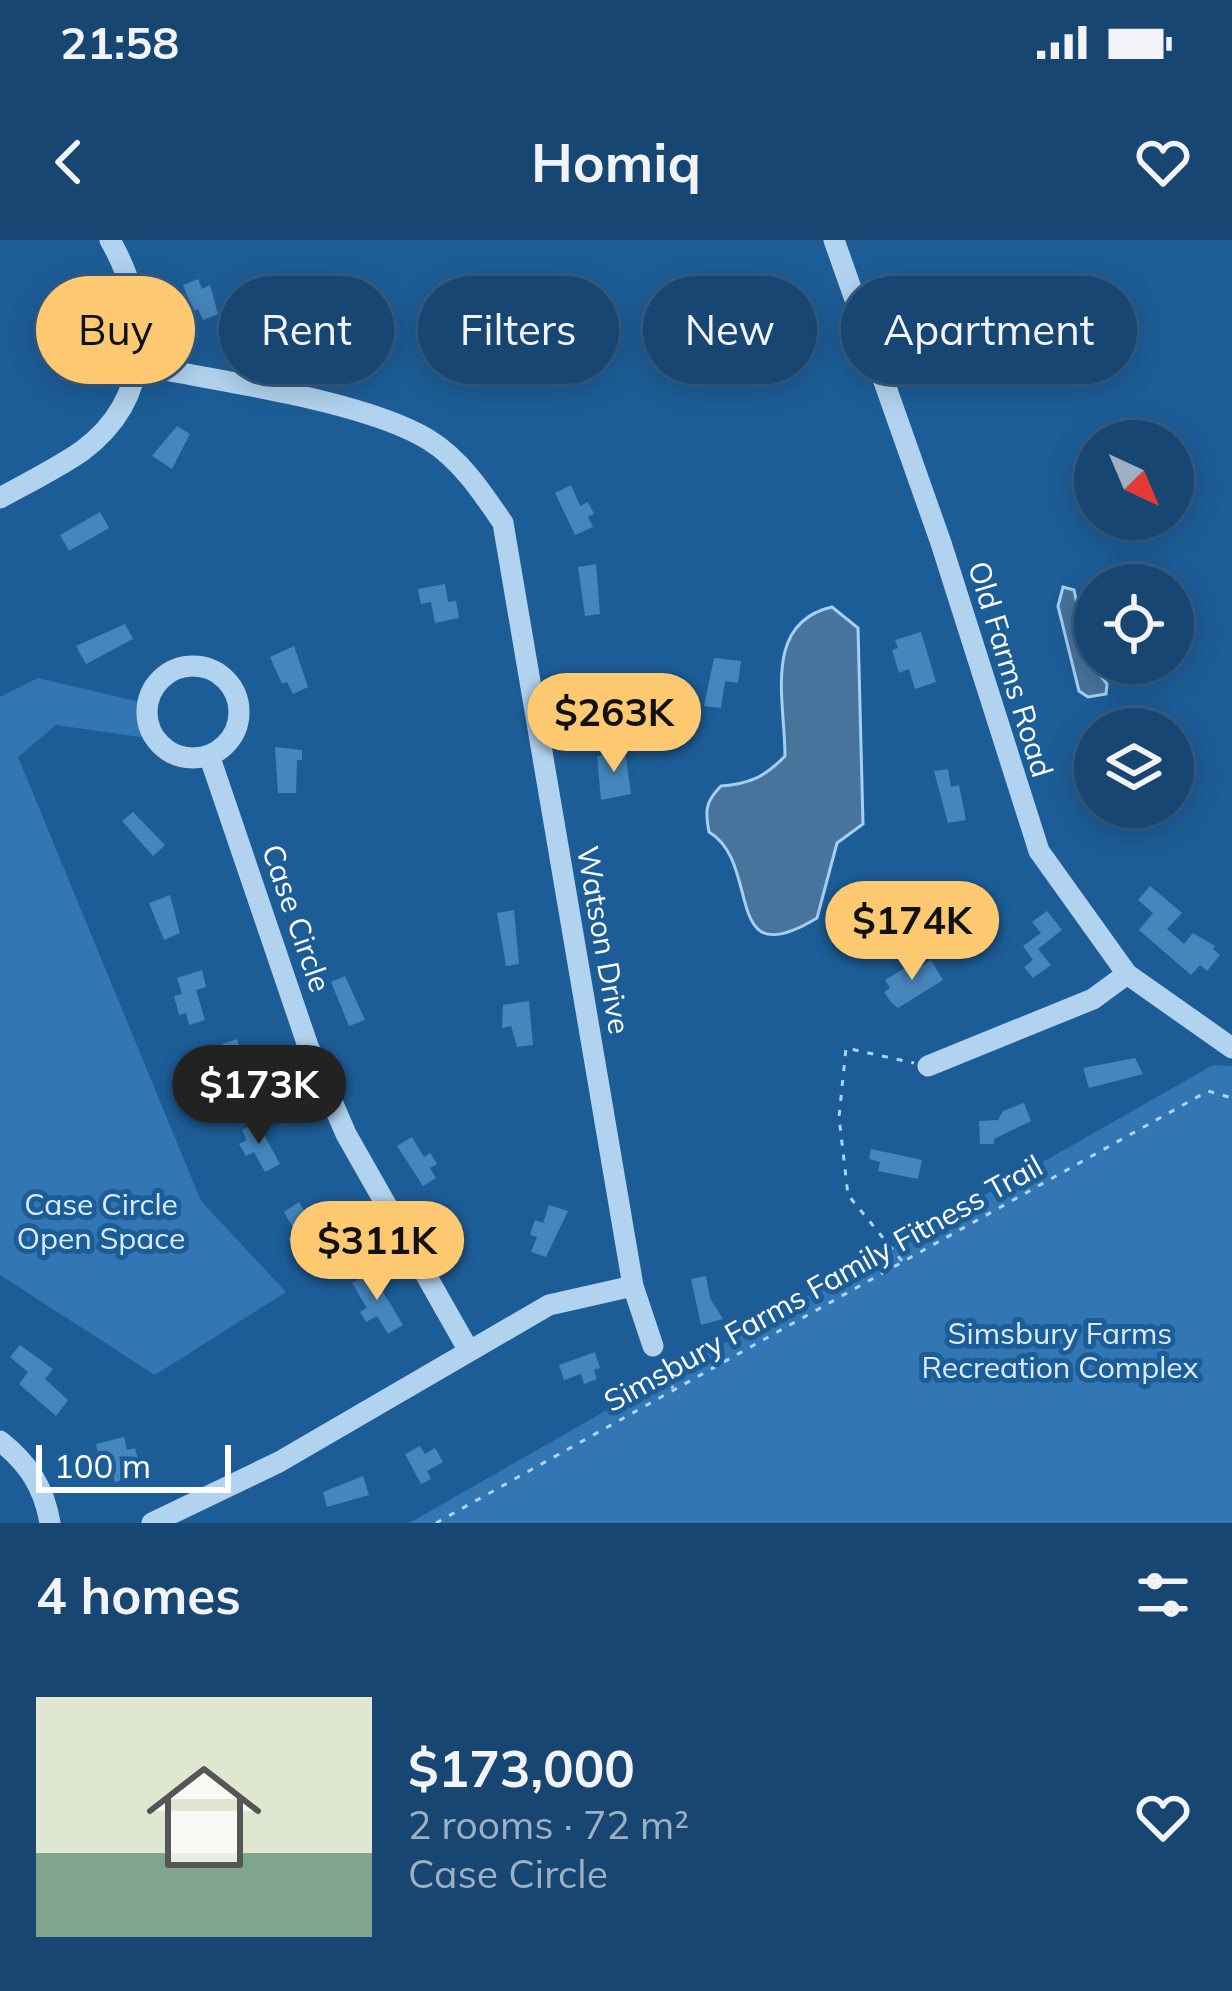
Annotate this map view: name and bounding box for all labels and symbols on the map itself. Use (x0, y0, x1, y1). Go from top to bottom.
north arrow (1074, 420, 1194, 540)
street label: Old Farms Road (960, 556, 1062, 782)
pin: $263K (530, 673, 698, 775)
street label: Case Circle (254, 839, 340, 997)
street label: Watson Drive (569, 843, 639, 1037)
pin: $174K (828, 881, 996, 983)
pin: $173K (175, 1045, 343, 1147)
street label: Simsbury Farms Family Fitness Trail (597, 1146, 1049, 1420)
park label: Case Circle Open Space (17, 1185, 185, 1257)
pin: $311K (293, 1201, 461, 1303)
park label: Simsbury Farms Recreation Complex (921, 1314, 1199, 1386)
scale bar (36, 1439, 231, 1492)

